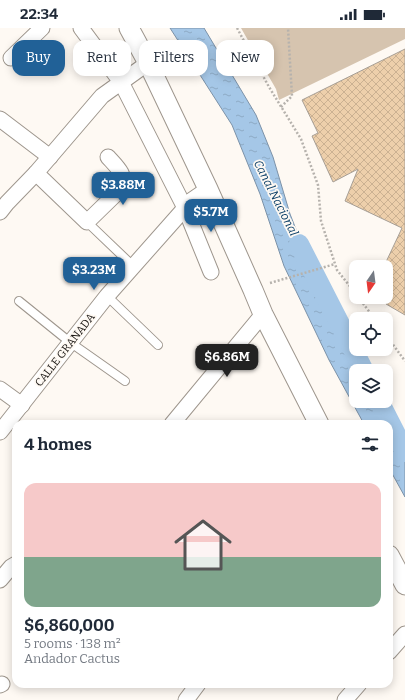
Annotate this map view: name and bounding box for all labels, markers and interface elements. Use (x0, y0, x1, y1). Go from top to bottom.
text: 22:34 (20, 5, 58, 23)
chip: Buy (12, 40, 65, 76)
chip: Rent (73, 40, 131, 76)
chip: Filters (139, 40, 208, 76)
chip: New (216, 40, 274, 76)
water label: Canal Nacional (251, 158, 301, 238)
pin: $3.88M (90, 172, 156, 206)
text: $3.88M (101, 177, 145, 192)
pin: $5.7M (183, 199, 239, 233)
text: $5.7M (193, 204, 229, 219)
pin: $3.23M (61, 257, 127, 291)
north arrow (349, 260, 393, 304)
map controls (349, 260, 393, 408)
text: $3.23M (72, 262, 116, 277)
street label: CALLE GRANADA (32, 311, 98, 389)
button: locate (349, 312, 393, 356)
pin: $6.86M (194, 344, 260, 378)
text: $6.86M (204, 349, 250, 364)
button: layers (349, 364, 393, 408)
icon: filters (359, 433, 381, 455)
text: 4 homes (24, 434, 92, 455)
icon: home (167, 509, 239, 581)
text: $6,860,000 (24, 615, 115, 636)
text: 5 rooms · 138 m² (24, 636, 121, 651)
text: Andador Cactus (24, 651, 120, 666)

